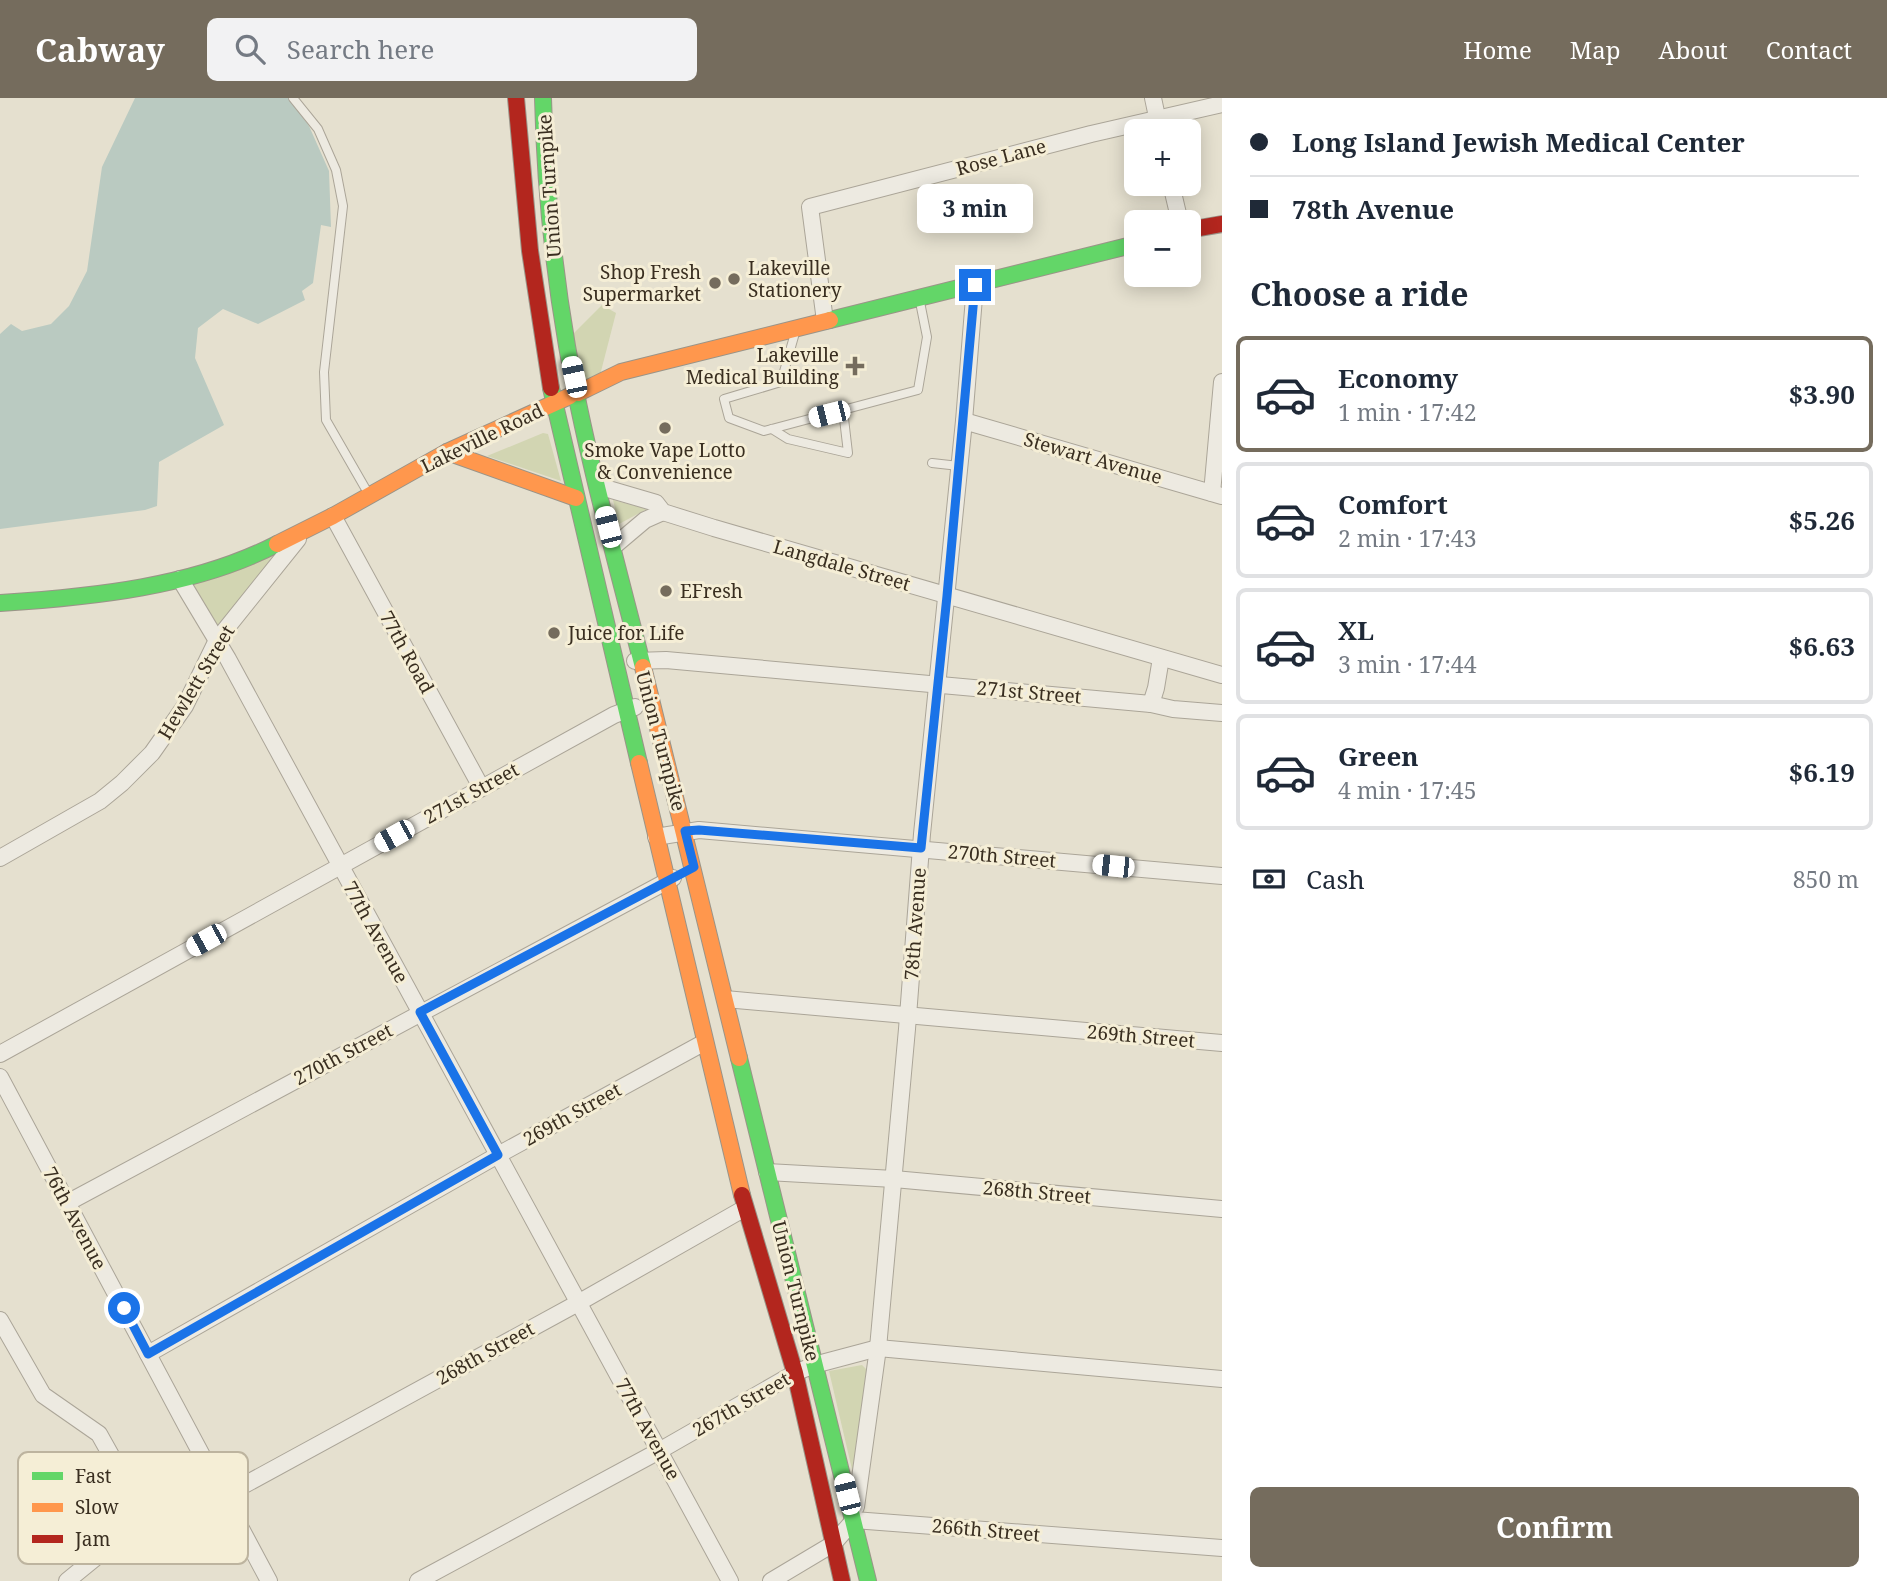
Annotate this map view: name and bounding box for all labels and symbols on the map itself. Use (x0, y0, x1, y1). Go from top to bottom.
street label: Union Turnpike (531, 113, 567, 259)
street label: Rose Lane (953, 133, 1049, 181)
callout: 3 min (917, 184, 1033, 232)
place label: Lakeville Stationery (748, 255, 842, 303)
place label: Shop Fresh Supermarket (583, 259, 701, 307)
route end (959, 269, 991, 301)
marker: Lakeville Stationery (726, 271, 742, 287)
marker: Shop Fresh Supermarket (707, 275, 723, 291)
place label: Lakeville Medical Building (686, 342, 839, 390)
car (560, 354, 589, 400)
marker: Lakeville Medical Building (845, 356, 865, 376)
street label: Lakeville Road (416, 397, 548, 479)
car (807, 399, 852, 429)
marker: Smoke Vape Lotto & Convenience (657, 420, 673, 436)
street label: Stewart Avenue (1021, 426, 1165, 490)
place label: Smoke Vape Lotto & Convenience (584, 437, 746, 485)
car (593, 504, 624, 550)
street label: Langdale Street (770, 533, 914, 597)
place label: EFresh (680, 578, 743, 604)
marker: EFresh (658, 583, 674, 599)
street label: 77th Road (374, 606, 441, 698)
street label: Hewlett Street (152, 620, 241, 744)
place label: Juice for Life (567, 620, 684, 646)
marker: Juice for Life (546, 625, 562, 641)
street label: Union Turnpike (630, 668, 692, 814)
street label: 271st Street (976, 674, 1083, 710)
street label: 271st Street (419, 756, 524, 830)
car (371, 817, 418, 855)
street label: 270th Street (947, 838, 1058, 874)
car (1092, 853, 1135, 879)
street label: 78th Avenue (898, 867, 932, 981)
street label: 77th Avenue (337, 876, 415, 988)
car (183, 921, 230, 959)
street label: 270th Street (289, 1017, 397, 1091)
street label: 269th Street (1086, 1018, 1197, 1054)
street label: 269th Street (518, 1076, 626, 1152)
street label: 76th Avenue (37, 1162, 113, 1274)
street label: 268th Street (982, 1174, 1093, 1210)
street label: Union Turnpike (766, 1218, 826, 1364)
route start (108, 1292, 140, 1324)
street label: 268th Street (431, 1315, 539, 1391)
street label: 267th Street (687, 1365, 795, 1442)
street label: 77th Avenue (609, 1373, 687, 1485)
legend (18, 1452, 248, 1564)
text: Fast (75, 1463, 112, 1489)
car (832, 1471, 863, 1517)
text: Slow (75, 1494, 119, 1520)
street label: 266th Street (931, 1512, 1042, 1548)
text: Jam (74, 1526, 110, 1552)

